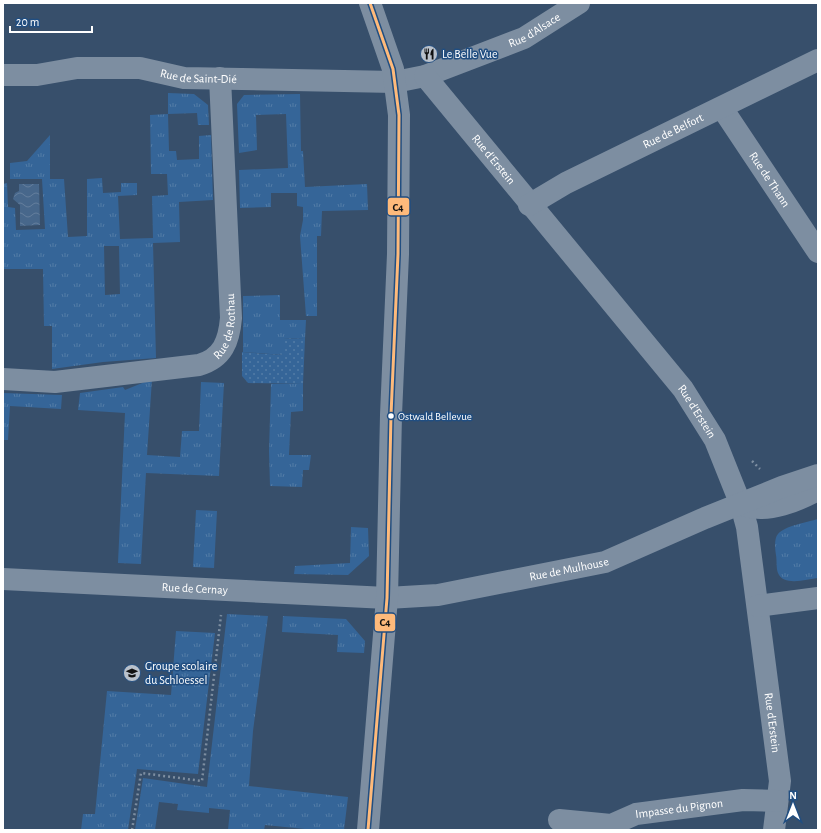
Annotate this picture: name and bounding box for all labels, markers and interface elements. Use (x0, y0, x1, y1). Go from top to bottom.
scale bar (10, 8, 92, 34)
street label: Rue d'Alsace (507, 11, 562, 49)
text: 20 m (16, 16, 39, 28)
restaurant icon: Le Belle Vue (419, 44, 439, 64)
place label: Le Belle Vue (442, 48, 497, 60)
street label: Rue de Saint-Dié (159, 67, 237, 85)
street label: Rue de Belfort (641, 111, 705, 151)
street label: Rue d'Erstein (470, 132, 518, 187)
street label: Rue de Thann (747, 150, 792, 209)
line badge: C4 (387, 197, 410, 216)
text: C4 (392, 202, 404, 213)
street label: Rue de Rothau (211, 293, 237, 361)
street label: Rue d'Erstein (676, 382, 718, 440)
marker: Ostwald Bellevue (386, 411, 396, 421)
place label: Ostwald Bellevue (398, 411, 472, 422)
street label: Rue de Mulhouse (528, 555, 611, 583)
street label: Rue de Cernay (162, 581, 228, 597)
line badge: C4 (374, 613, 396, 632)
text: C4 (379, 617, 391, 628)
place label: Groupe scolaire du Schloessel (145, 660, 217, 686)
school or university icon: Groupe scolaire du Schloessel (122, 663, 142, 683)
street label: Rue d'Erstein (763, 692, 782, 754)
north arrow (773, 785, 813, 825)
text: N (789, 790, 797, 801)
street label: Impasse du Pignon (635, 797, 724, 820)

